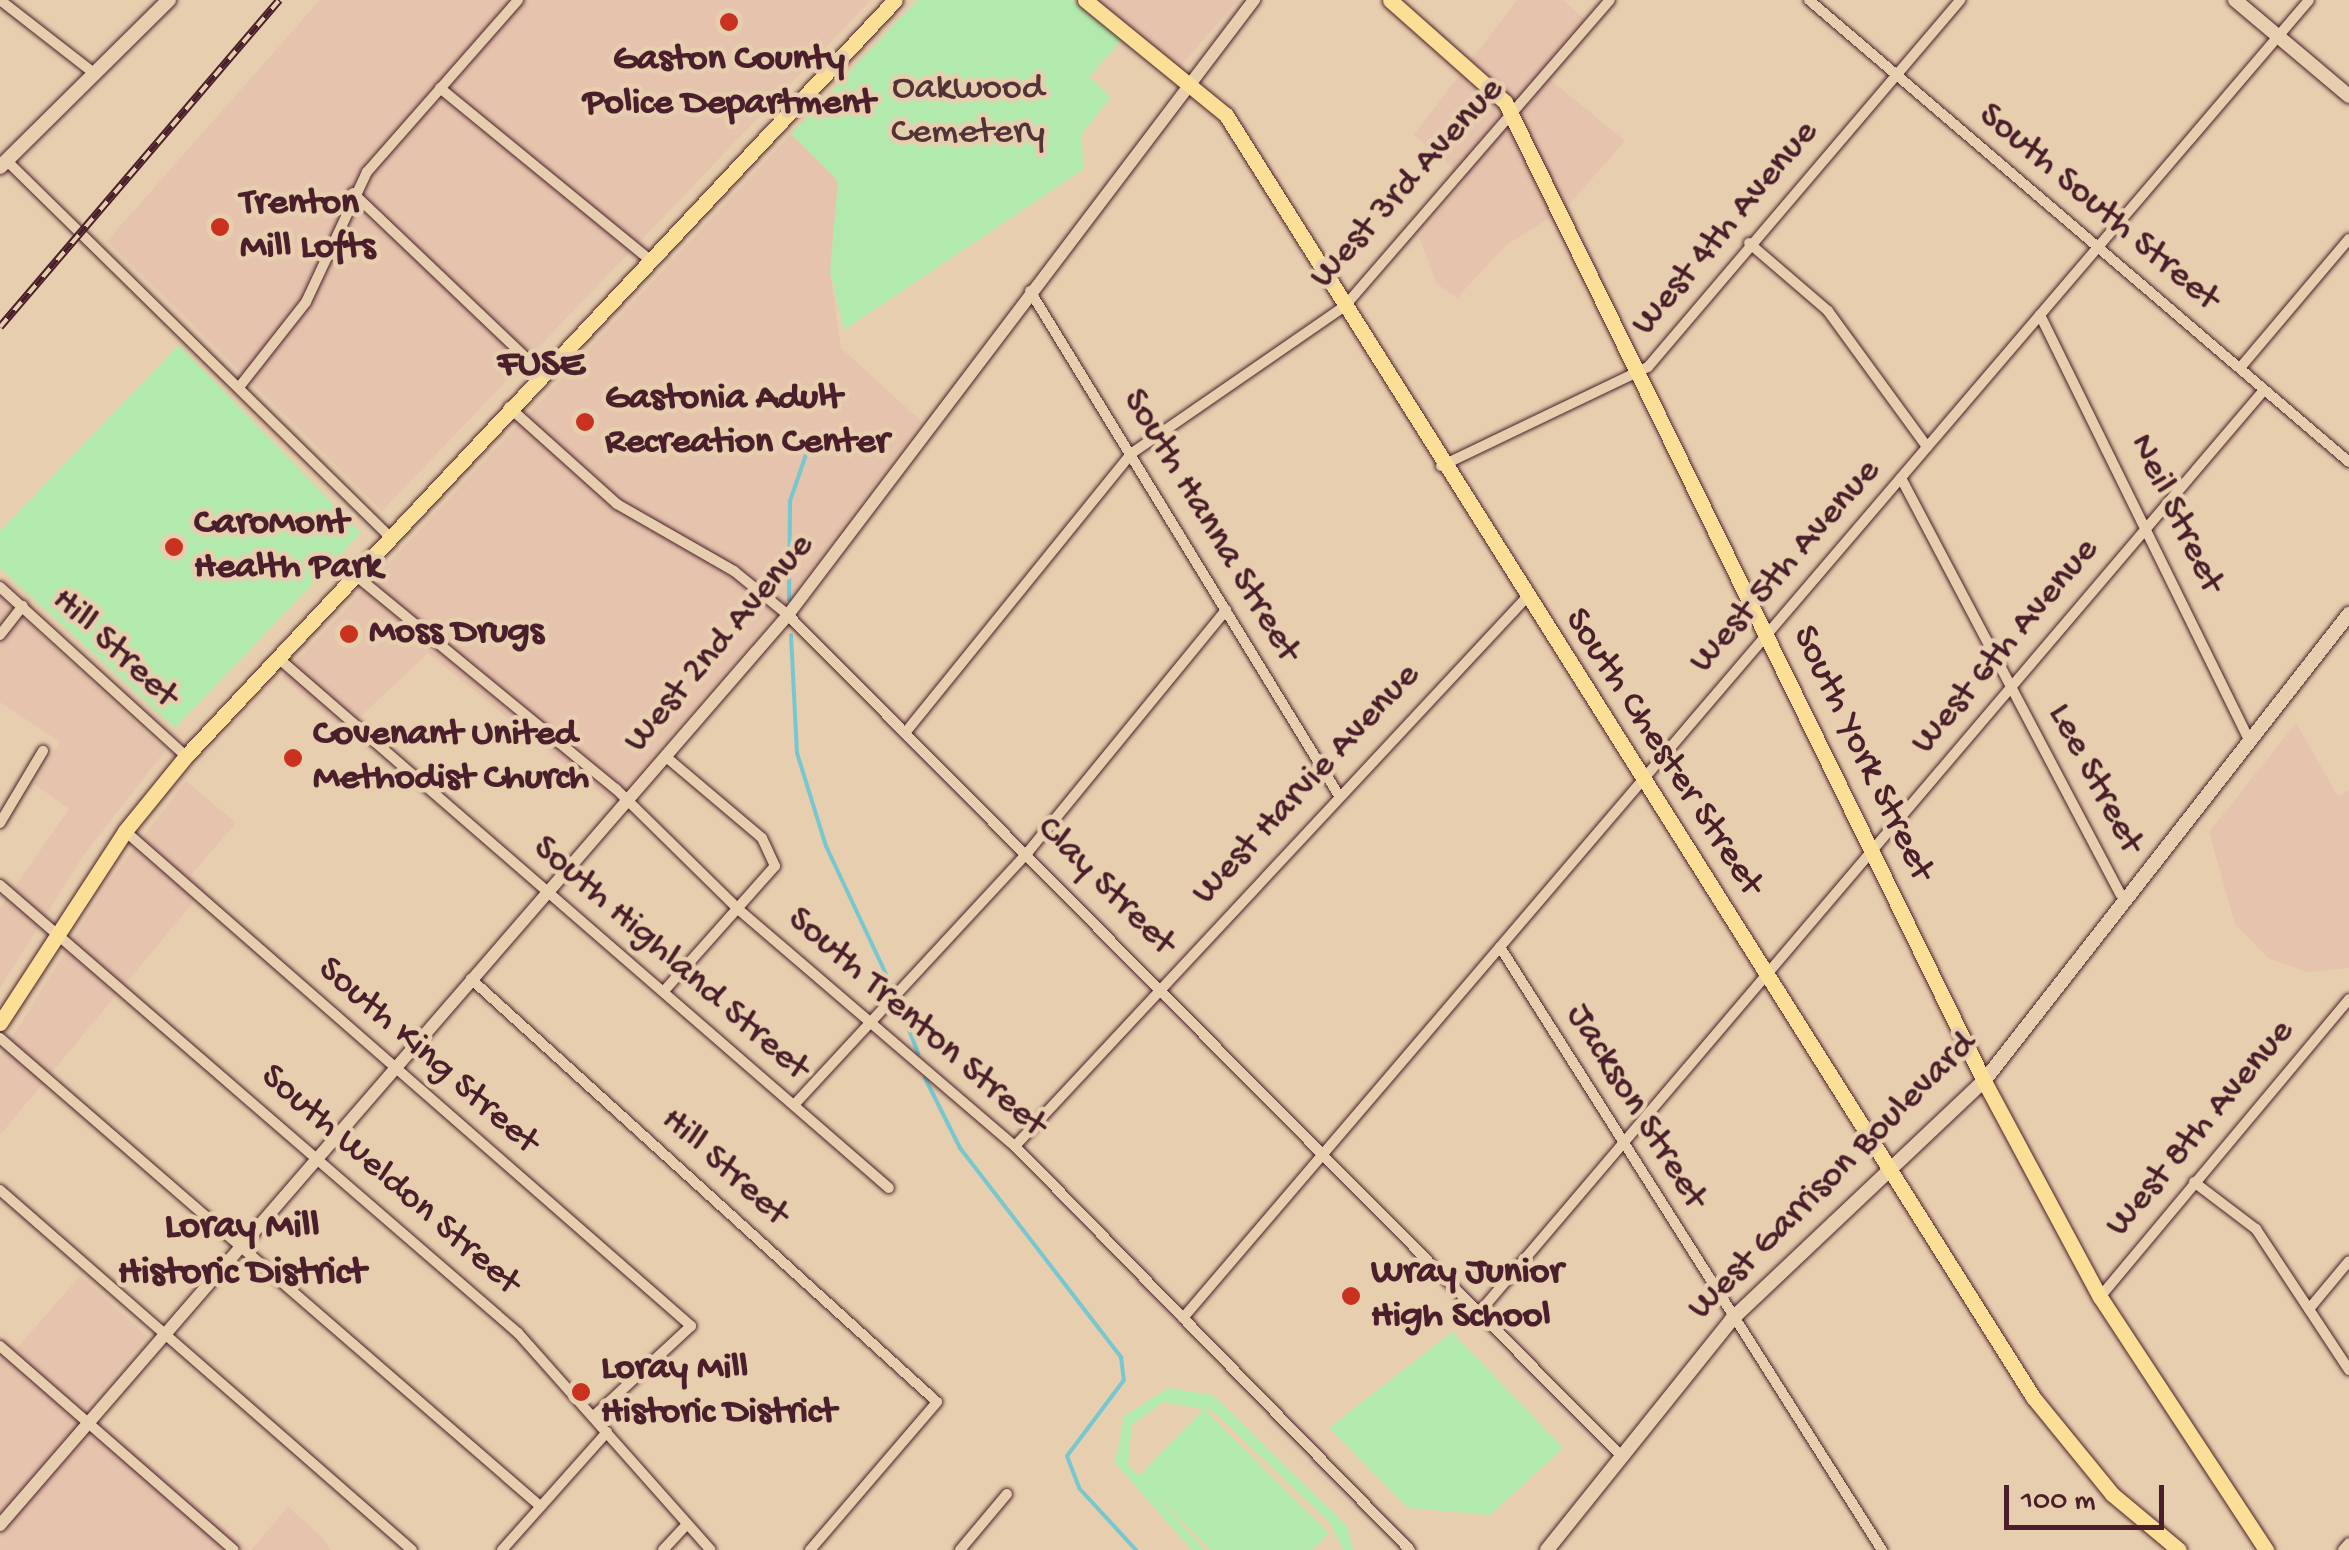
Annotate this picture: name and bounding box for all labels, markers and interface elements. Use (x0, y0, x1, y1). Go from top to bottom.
marker: Gaston County Police Department (718, 11, 740, 33)
place label: Gaston County Police Department (583, 38, 875, 127)
park label: Oakwood Cemetery (891, 67, 1045, 156)
street label: West 3rd Avenue (1301, 69, 1515, 299)
street label: South South Street (1968, 94, 2228, 322)
street label: West 4th Avenue (1623, 112, 1829, 346)
place label: Trenton Mill Lofts (240, 182, 375, 272)
marker: Trenton Mill Lofts (209, 216, 231, 238)
district label: FUSE (497, 342, 585, 390)
place label: Gastonia Adult Recreation Center (605, 377, 889, 466)
street label: South Hanna Street (1111, 381, 1309, 671)
marker: Gastonia Adult Recreation Center (574, 411, 596, 433)
street label: Neil Street (2117, 427, 2233, 601)
street label: West 5th Avenue (1680, 450, 1892, 684)
place label: CaroMont Health Park (194, 502, 382, 592)
street label: West 2nd Avenue (615, 525, 825, 763)
street label: West 6th Avenue (1902, 529, 2110, 765)
marker: CaroMont Health Park (163, 536, 185, 558)
street label: Hill Street (41, 579, 187, 719)
street label: South Chester Street (1552, 601, 1772, 905)
place label: Moss Drugs (369, 611, 544, 657)
street label: South York Street (1780, 619, 1942, 889)
marker: Moss Drugs (338, 623, 360, 645)
street label: West Harvie Avenue (1183, 654, 1431, 916)
street label: Lee Street (2035, 696, 2153, 862)
place label: Covenant United Methodist Church (313, 713, 589, 802)
marker: Covenant United Methodist Church (282, 747, 304, 769)
street label: Clay Street (1026, 808, 1184, 966)
street label: South Highland Street (522, 826, 818, 1092)
street label: South Trenton Street (777, 898, 1055, 1148)
street label: South King Street (307, 948, 547, 1166)
street label: Jackson Street (1554, 996, 1716, 1218)
street label: West 8th Avenue (2097, 1011, 2305, 1247)
street label: West Garrison Boulevard (1679, 1023, 1987, 1331)
street label: South Weldon Street (249, 1055, 529, 1307)
street label: Hill Street (650, 1099, 798, 1237)
district label: Loray Mill Historic District (118, 1204, 366, 1298)
place label: Wray Junior High School (1371, 1251, 1563, 1340)
marker: Wray Junior High School (1340, 1285, 1362, 1307)
place label: Loray Mill Historic District (601, 1347, 836, 1436)
marker: Loray Mill Historic District (570, 1381, 592, 1403)
scale bar (2009, 1465, 2169, 1527)
text: 100 m (2021, 1485, 2096, 1520)

